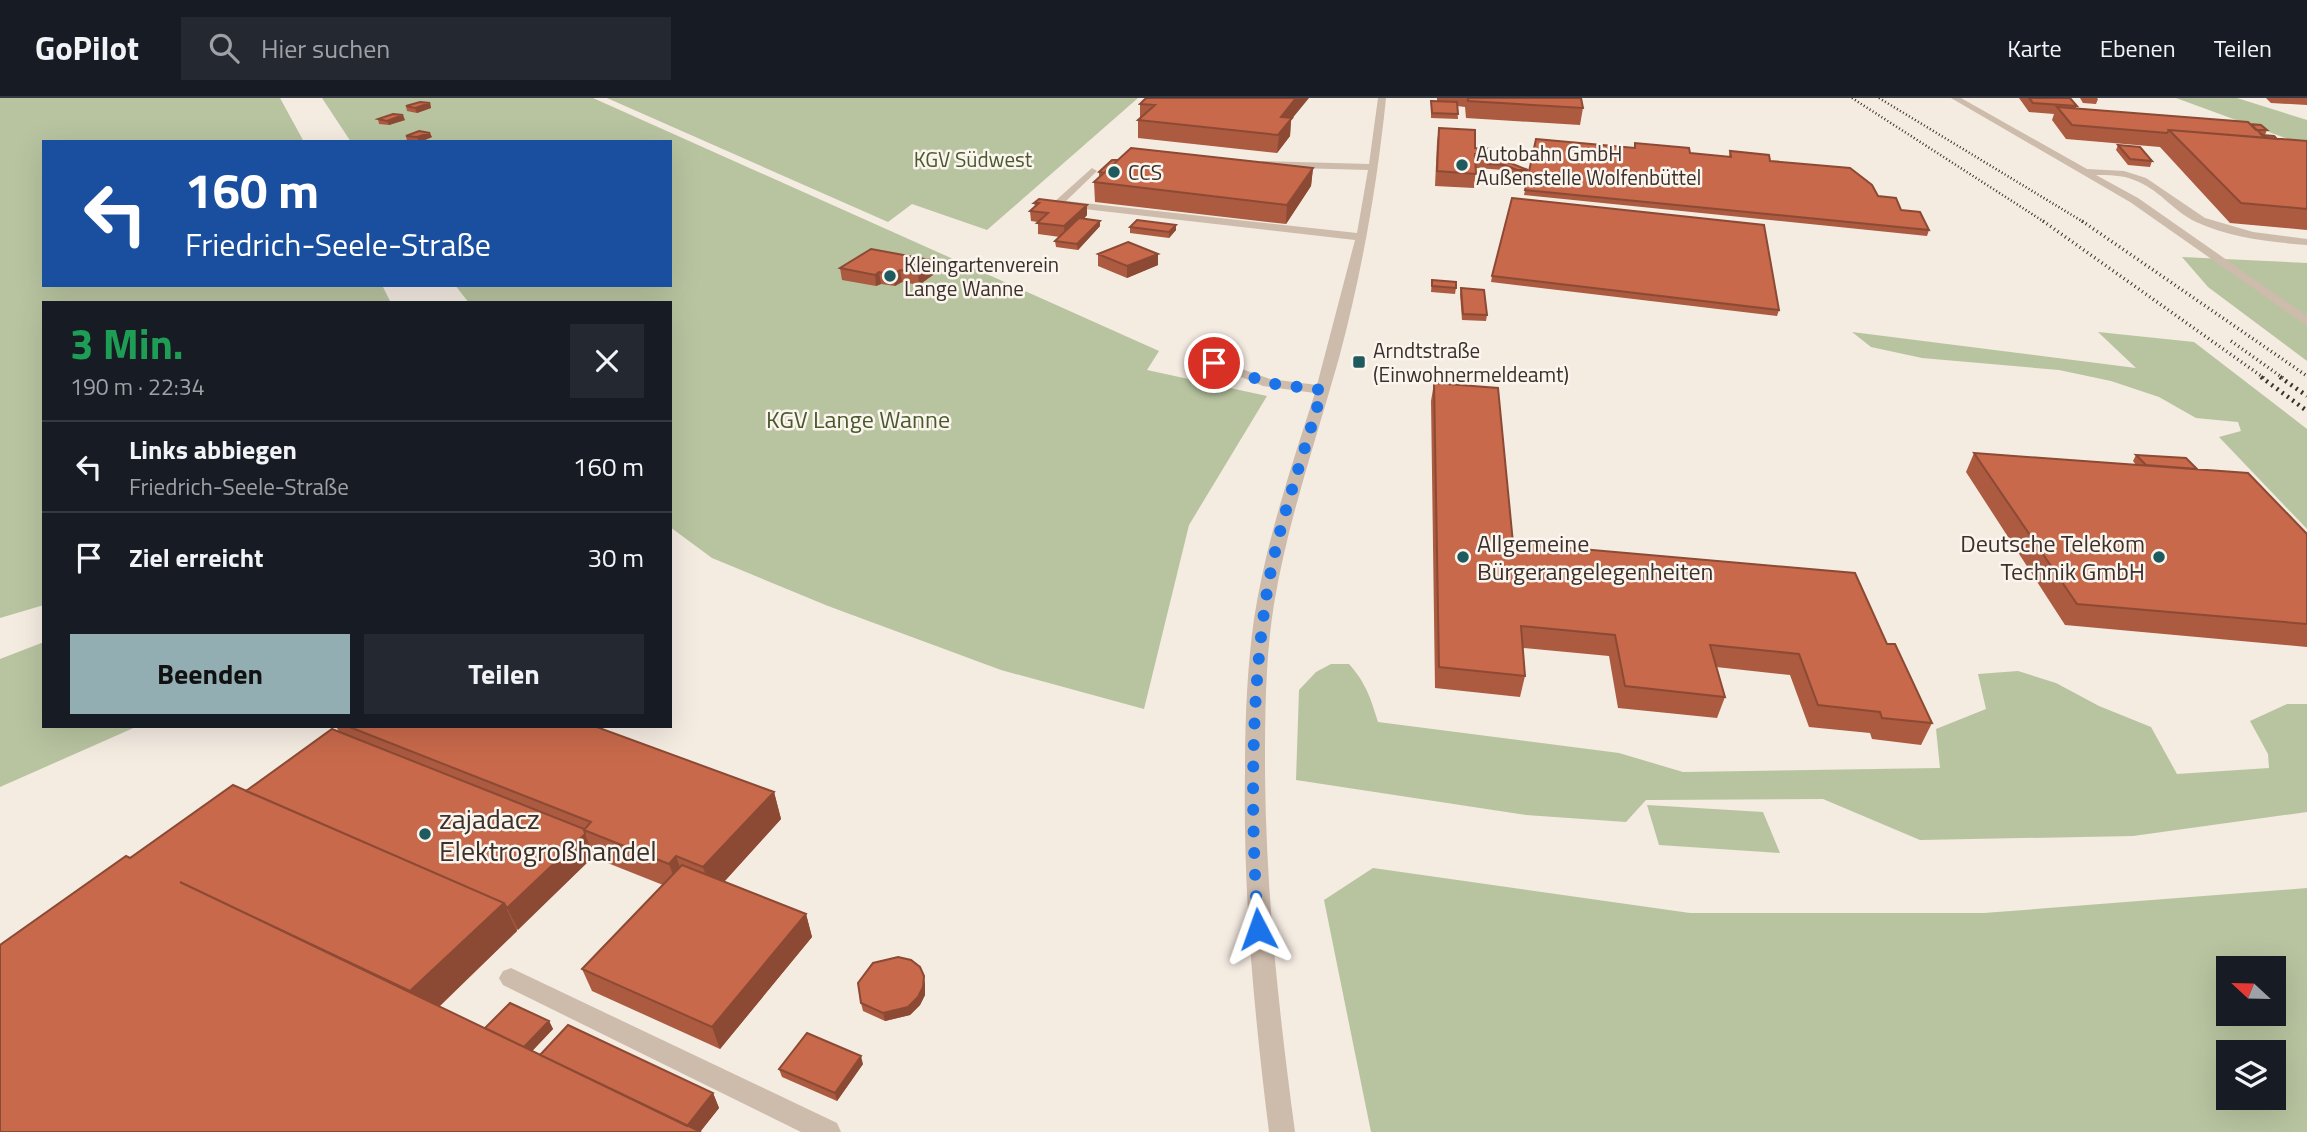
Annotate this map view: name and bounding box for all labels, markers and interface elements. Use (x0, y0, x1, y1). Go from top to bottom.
search box (181, 17, 671, 80)
text: GoPilot (35, 23, 139, 73)
icon: search (205, 29, 243, 67)
text: Hier suchen (261, 29, 390, 68)
text: Karte (2007, 30, 2062, 66)
text: Ebenen (2100, 30, 2176, 66)
text: Teilen (2214, 30, 2272, 66)
place label: Autobahn GmbH Außenstelle Wolfenbüttel (1476, 137, 1701, 193)
park label: KGV Südwest (914, 143, 1033, 175)
text: 160 m (185, 152, 319, 227)
place label: CCS (1128, 156, 1162, 188)
marker: Autobahn GmbH Außenstelle Wolfenbüttel (1454, 157, 1470, 173)
marker: CCS (1106, 164, 1122, 180)
icon: left (70, 168, 161, 259)
text: Friedrich-Seele-Straße (185, 220, 491, 268)
place label: Kleingartenverein Lange Wanne (904, 248, 1059, 304)
marker: Kleingartenverein Lange Wanne (882, 268, 898, 284)
text: 3 Min. (70, 311, 184, 375)
button: close (570, 324, 644, 398)
pin (1184, 333, 1244, 393)
place label: Arndtstraße (Einwohnermeldeamt) (1373, 334, 1569, 390)
icon: arrive (1195, 344, 1233, 382)
marker: Arndtstraße (Einwohnermeldeamt) (1351, 354, 1367, 370)
text: 190 m · 22:34 (70, 369, 205, 404)
park label: KGV Lange Wanne (766, 401, 950, 437)
text: Links abbiegen (129, 430, 297, 469)
text: 160 m (573, 447, 644, 486)
icon: left (70, 448, 108, 486)
text: Friedrich-Seele-Straße (129, 469, 349, 504)
place label: Allgemeine Bürgerangelegenheiten (1477, 525, 1714, 589)
place label: Deutsche Telekom Technik GmbH (1960, 525, 2145, 589)
text: Ziel erreicht (129, 538, 264, 577)
text: 30 m (587, 538, 644, 577)
icon: arrive (70, 539, 108, 577)
marker: Allgemeine Bürgerangelegenheiten (1455, 549, 1471, 565)
marker: Deutsche Telekom Technik GmbH (2151, 549, 2167, 565)
button: Beenden (70, 634, 350, 714)
button: Teilen (364, 634, 644, 714)
place label: zajadacz Elektrogroßhandel (439, 797, 657, 872)
marker: zajadacz Elektrogroßhandel (417, 826, 433, 842)
position arrow (1221, 892, 1295, 966)
north arrow (2216, 956, 2286, 1026)
map controls (2216, 956, 2286, 1110)
button: layers (2216, 1040, 2286, 1110)

